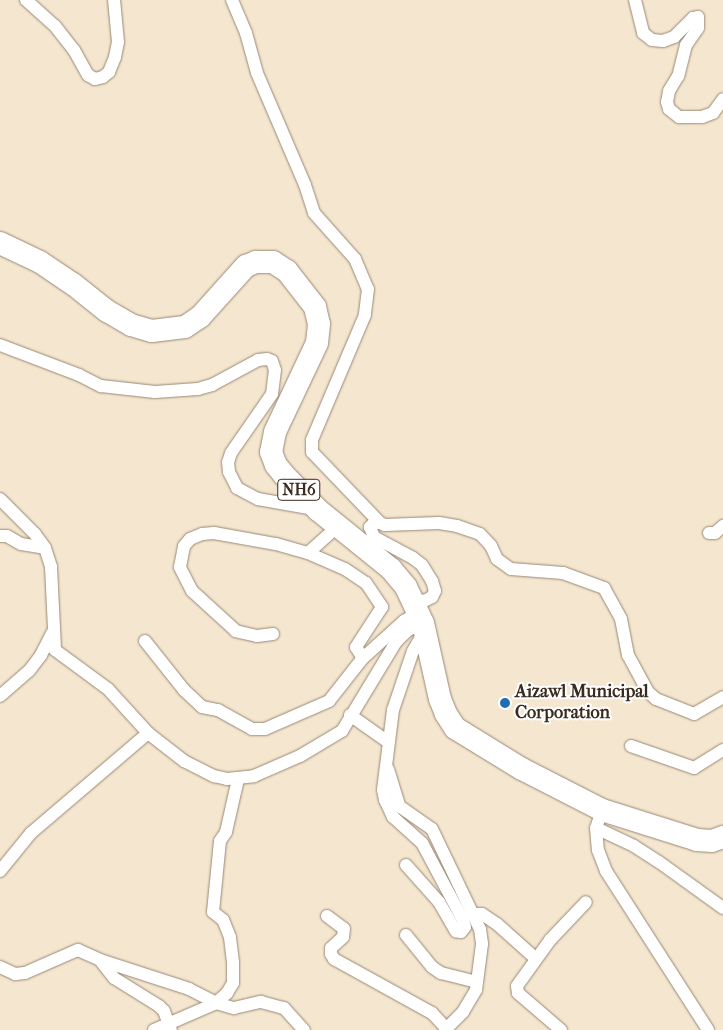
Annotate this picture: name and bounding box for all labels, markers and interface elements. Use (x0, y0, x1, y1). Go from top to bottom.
road number: NH6 (276, 476, 322, 504)
place label: Aizawl Municipal Corporation (515, 682, 648, 724)
marker: Aizawl Municipal Corporation (499, 697, 511, 709)

